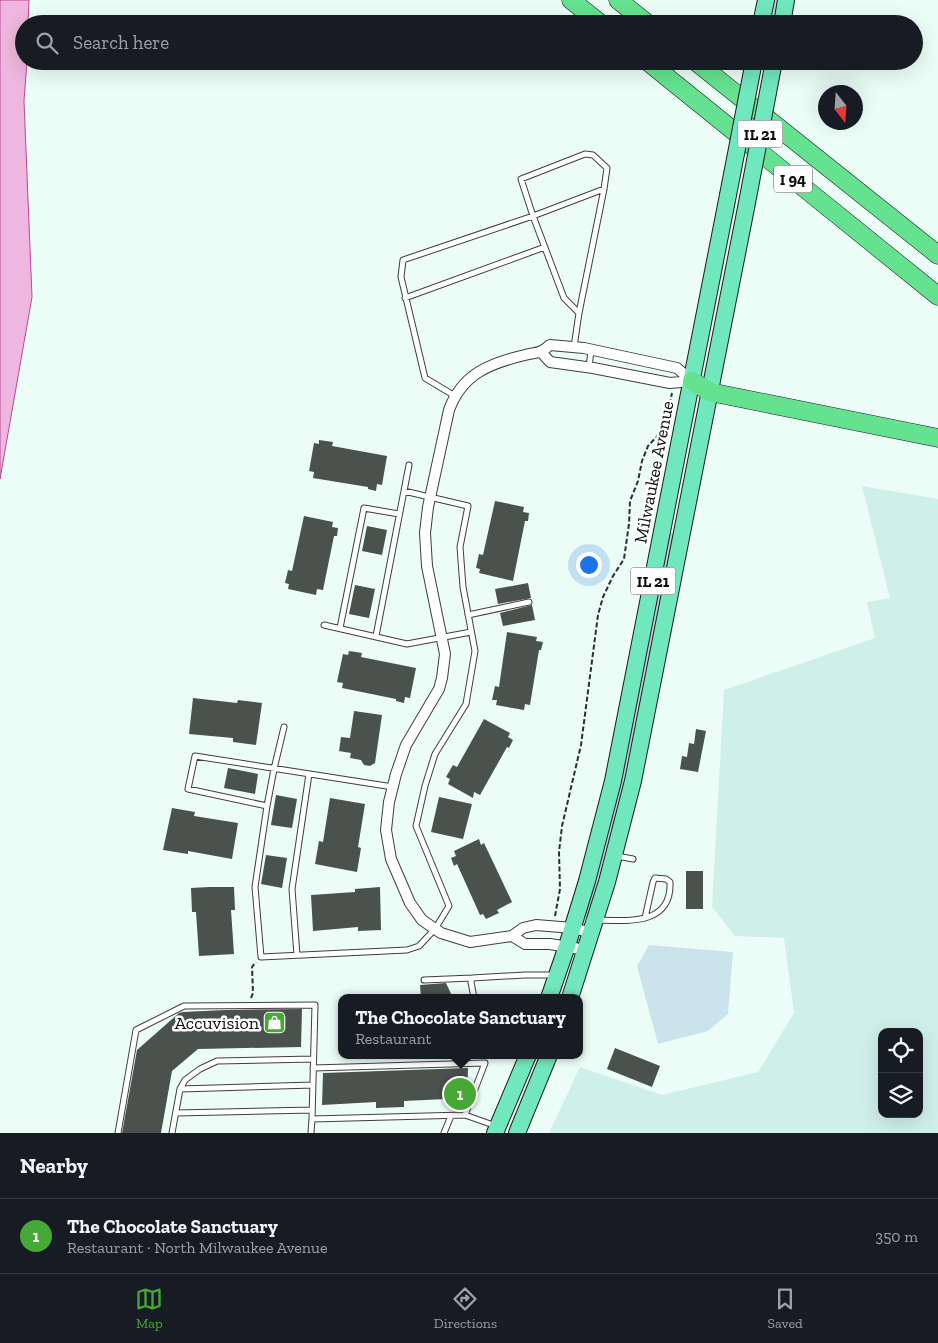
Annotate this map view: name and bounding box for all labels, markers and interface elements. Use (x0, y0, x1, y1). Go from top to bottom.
search box (15, 15, 923, 70)
icon: search (33, 29, 61, 57)
text: Search here (73, 31, 169, 54)
north arrow (818, 85, 863, 130)
road number: IL 21 (738, 120, 782, 148)
road number: I 94 (774, 165, 812, 192)
street label: Milwaukee Avenue (629, 399, 679, 545)
your location (576, 552, 602, 578)
road number: IL 21 (630, 568, 676, 594)
popup (338, 994, 583, 1059)
text: The Chocolate Sanctuary (355, 1006, 566, 1029)
shop icon: Accuvision (263, 1011, 287, 1035)
place label: Accuvision (174, 1012, 260, 1034)
map controls (878, 1028, 923, 1118)
button: locate (878, 1028, 923, 1073)
text: Restaurant (355, 1029, 432, 1048)
button: layers (878, 1073, 923, 1118)
pin: 1 (444, 1075, 476, 1113)
text: Nearby (20, 1153, 88, 1178)
text: The Chocolate Sanctuary (67, 1215, 278, 1238)
text: 1 (33, 1227, 39, 1246)
text: 350 m (875, 1227, 918, 1246)
text: Restaurant · North Milwaukee Avenue (67, 1238, 327, 1257)
tab: Map (135, 1285, 163, 1332)
tab: Directions (434, 1285, 497, 1332)
tab: Saved (768, 1285, 803, 1332)

